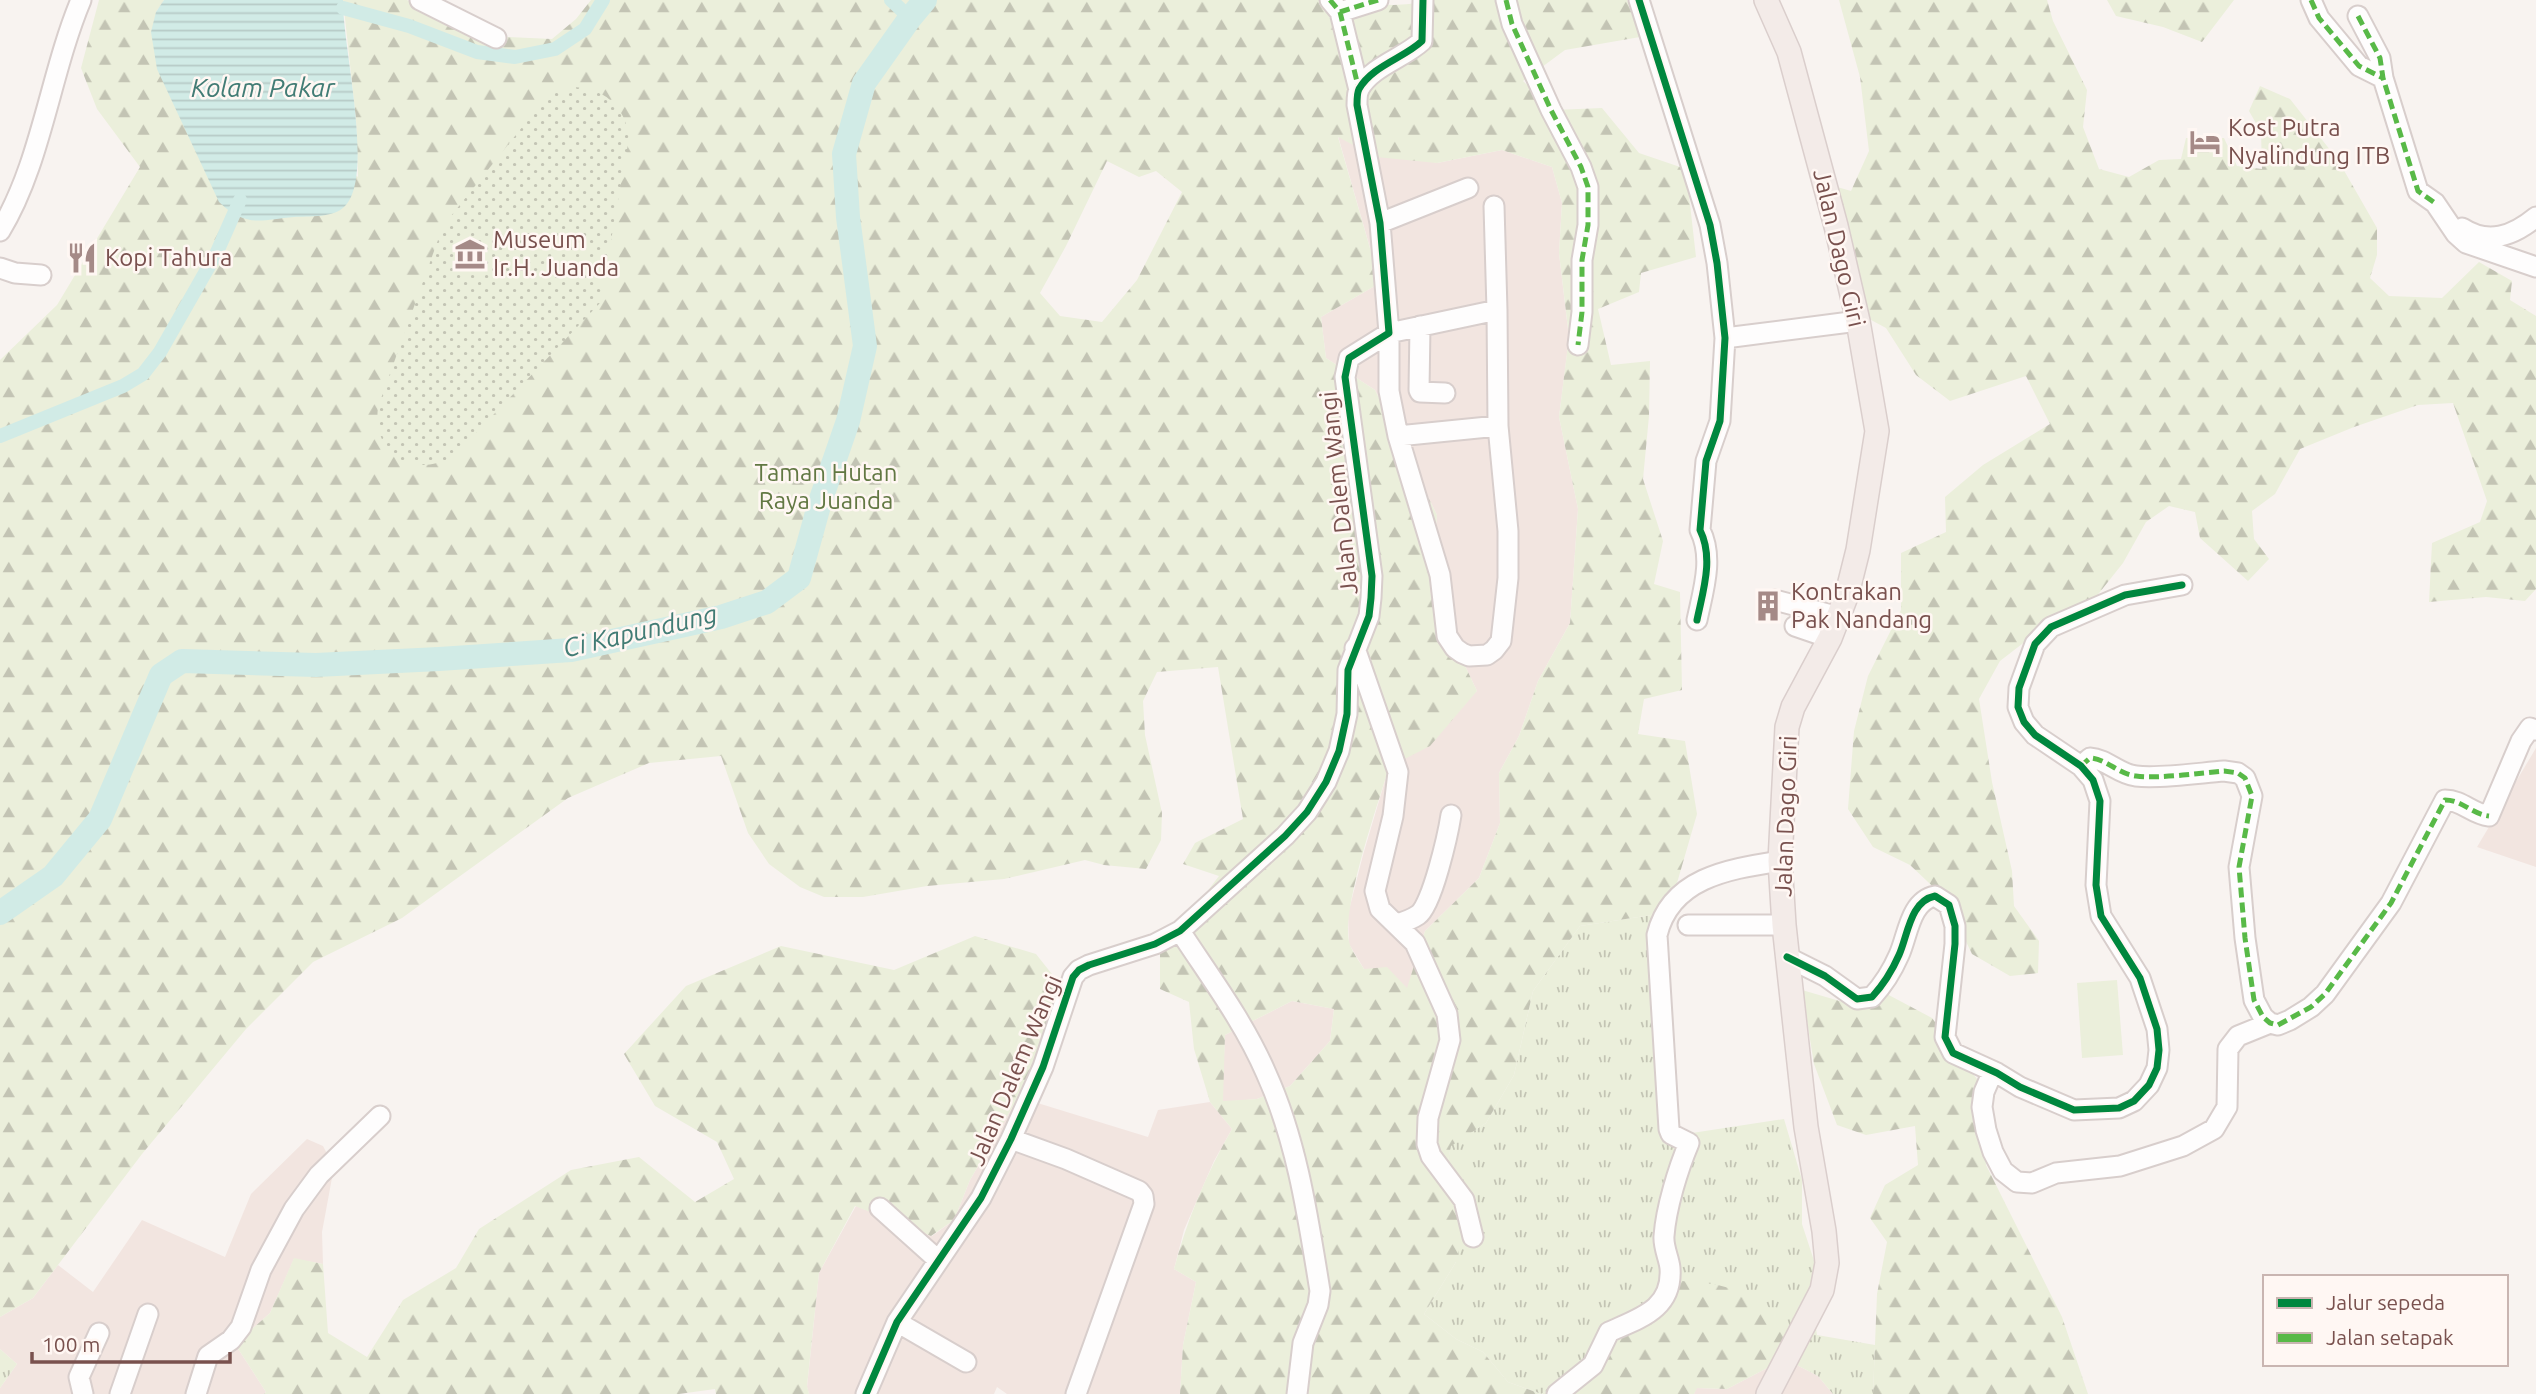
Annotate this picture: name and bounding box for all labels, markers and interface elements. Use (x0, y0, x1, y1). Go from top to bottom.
water label: Kolam Pakar (191, 73, 336, 102)
place label: Kost Putra Nyalindung ITB (2228, 114, 2390, 169)
hotel icon: Kost Putra Nyalindung ITB (2188, 125, 2222, 159)
street label: Jalan Dago Giri (1808, 166, 1871, 330)
place label: Museum Ir.H. Juanda (493, 226, 619, 281)
museum icon: Museum Ir.H. Juanda (453, 237, 487, 271)
restaurant icon: Kopi Tahura (65, 241, 99, 275)
place label: Kopi Tahura (105, 244, 232, 271)
street label: Jalan Dalem Wangi (1314, 390, 1363, 596)
park label: Taman Hutan Raya Juanda (755, 459, 897, 514)
place label: Kontrakan Pak Nandang (1791, 578, 1932, 633)
building icon: Kontrakan Pak Nandang (1751, 589, 1785, 623)
water label: Ci Kapundung (560, 599, 720, 662)
street label: Jalan Dago Giri (1769, 735, 1802, 897)
street label: Jalan Dalem Wangi (962, 970, 1067, 1169)
legend (2263, 1275, 2508, 1366)
text: Jalur sepeda (2326, 1290, 2445, 1314)
scale bar (32, 1320, 229, 1364)
text: Jalan setapak (2326, 1325, 2454, 1349)
text: 100 m (42, 1332, 100, 1356)

